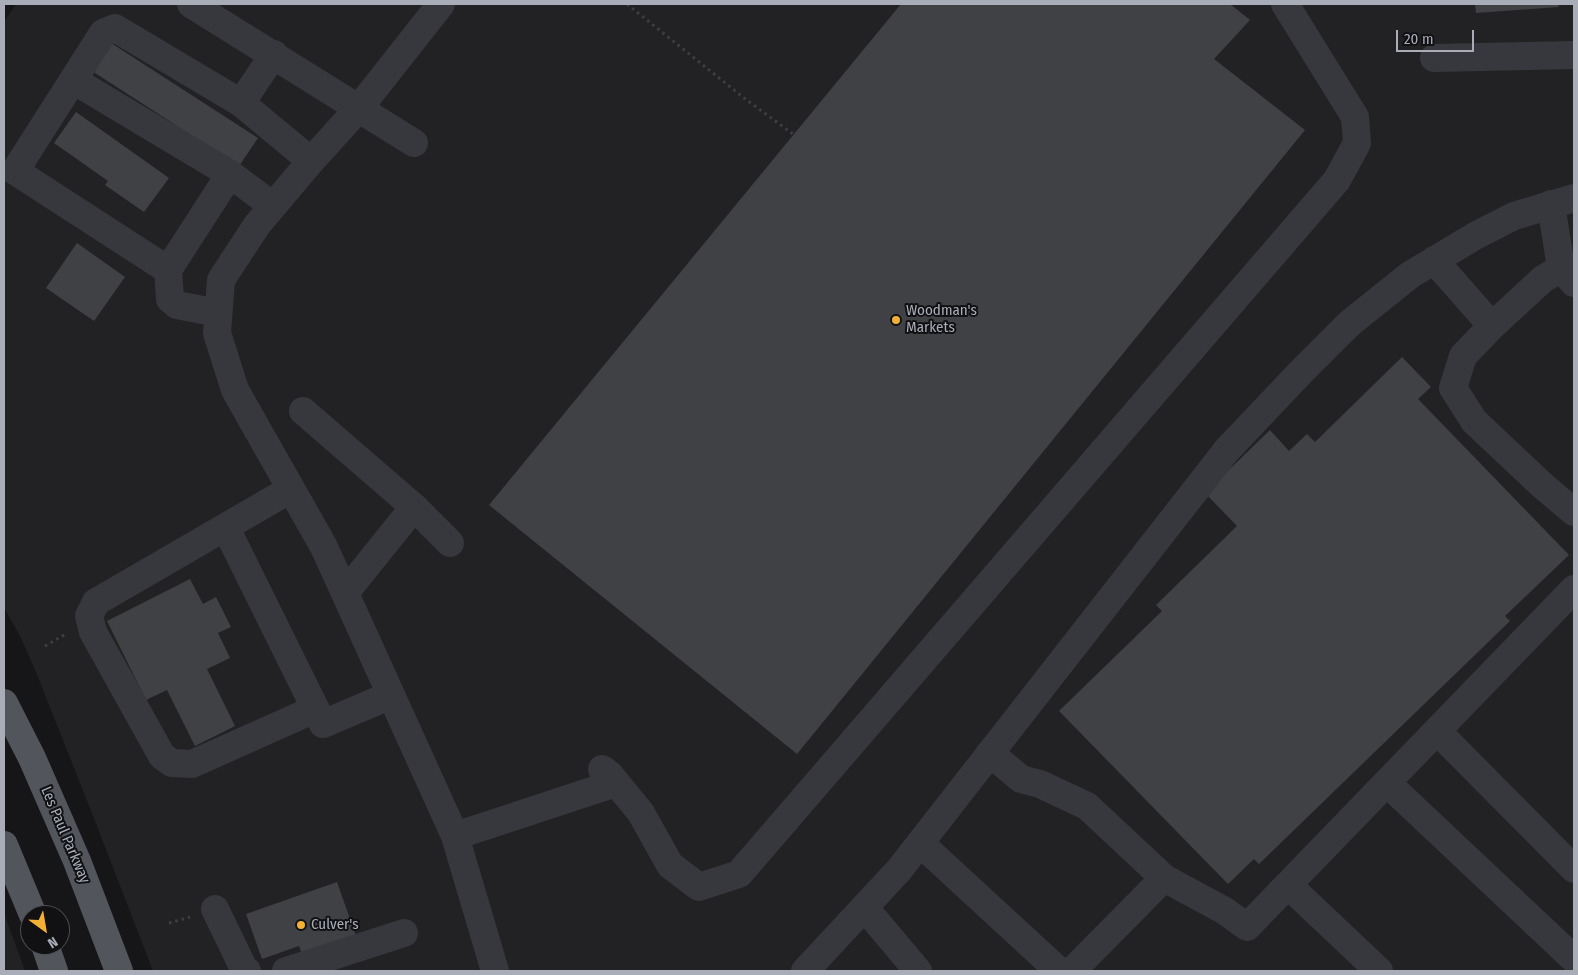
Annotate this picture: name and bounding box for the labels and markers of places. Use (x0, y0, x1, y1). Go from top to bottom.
place label: Woodman's Markets (906, 302, 977, 337)
marker: Woodman's Markets (890, 314, 902, 326)
place label: Culver's (311, 916, 359, 934)
marker: Culver's (295, 919, 307, 931)

